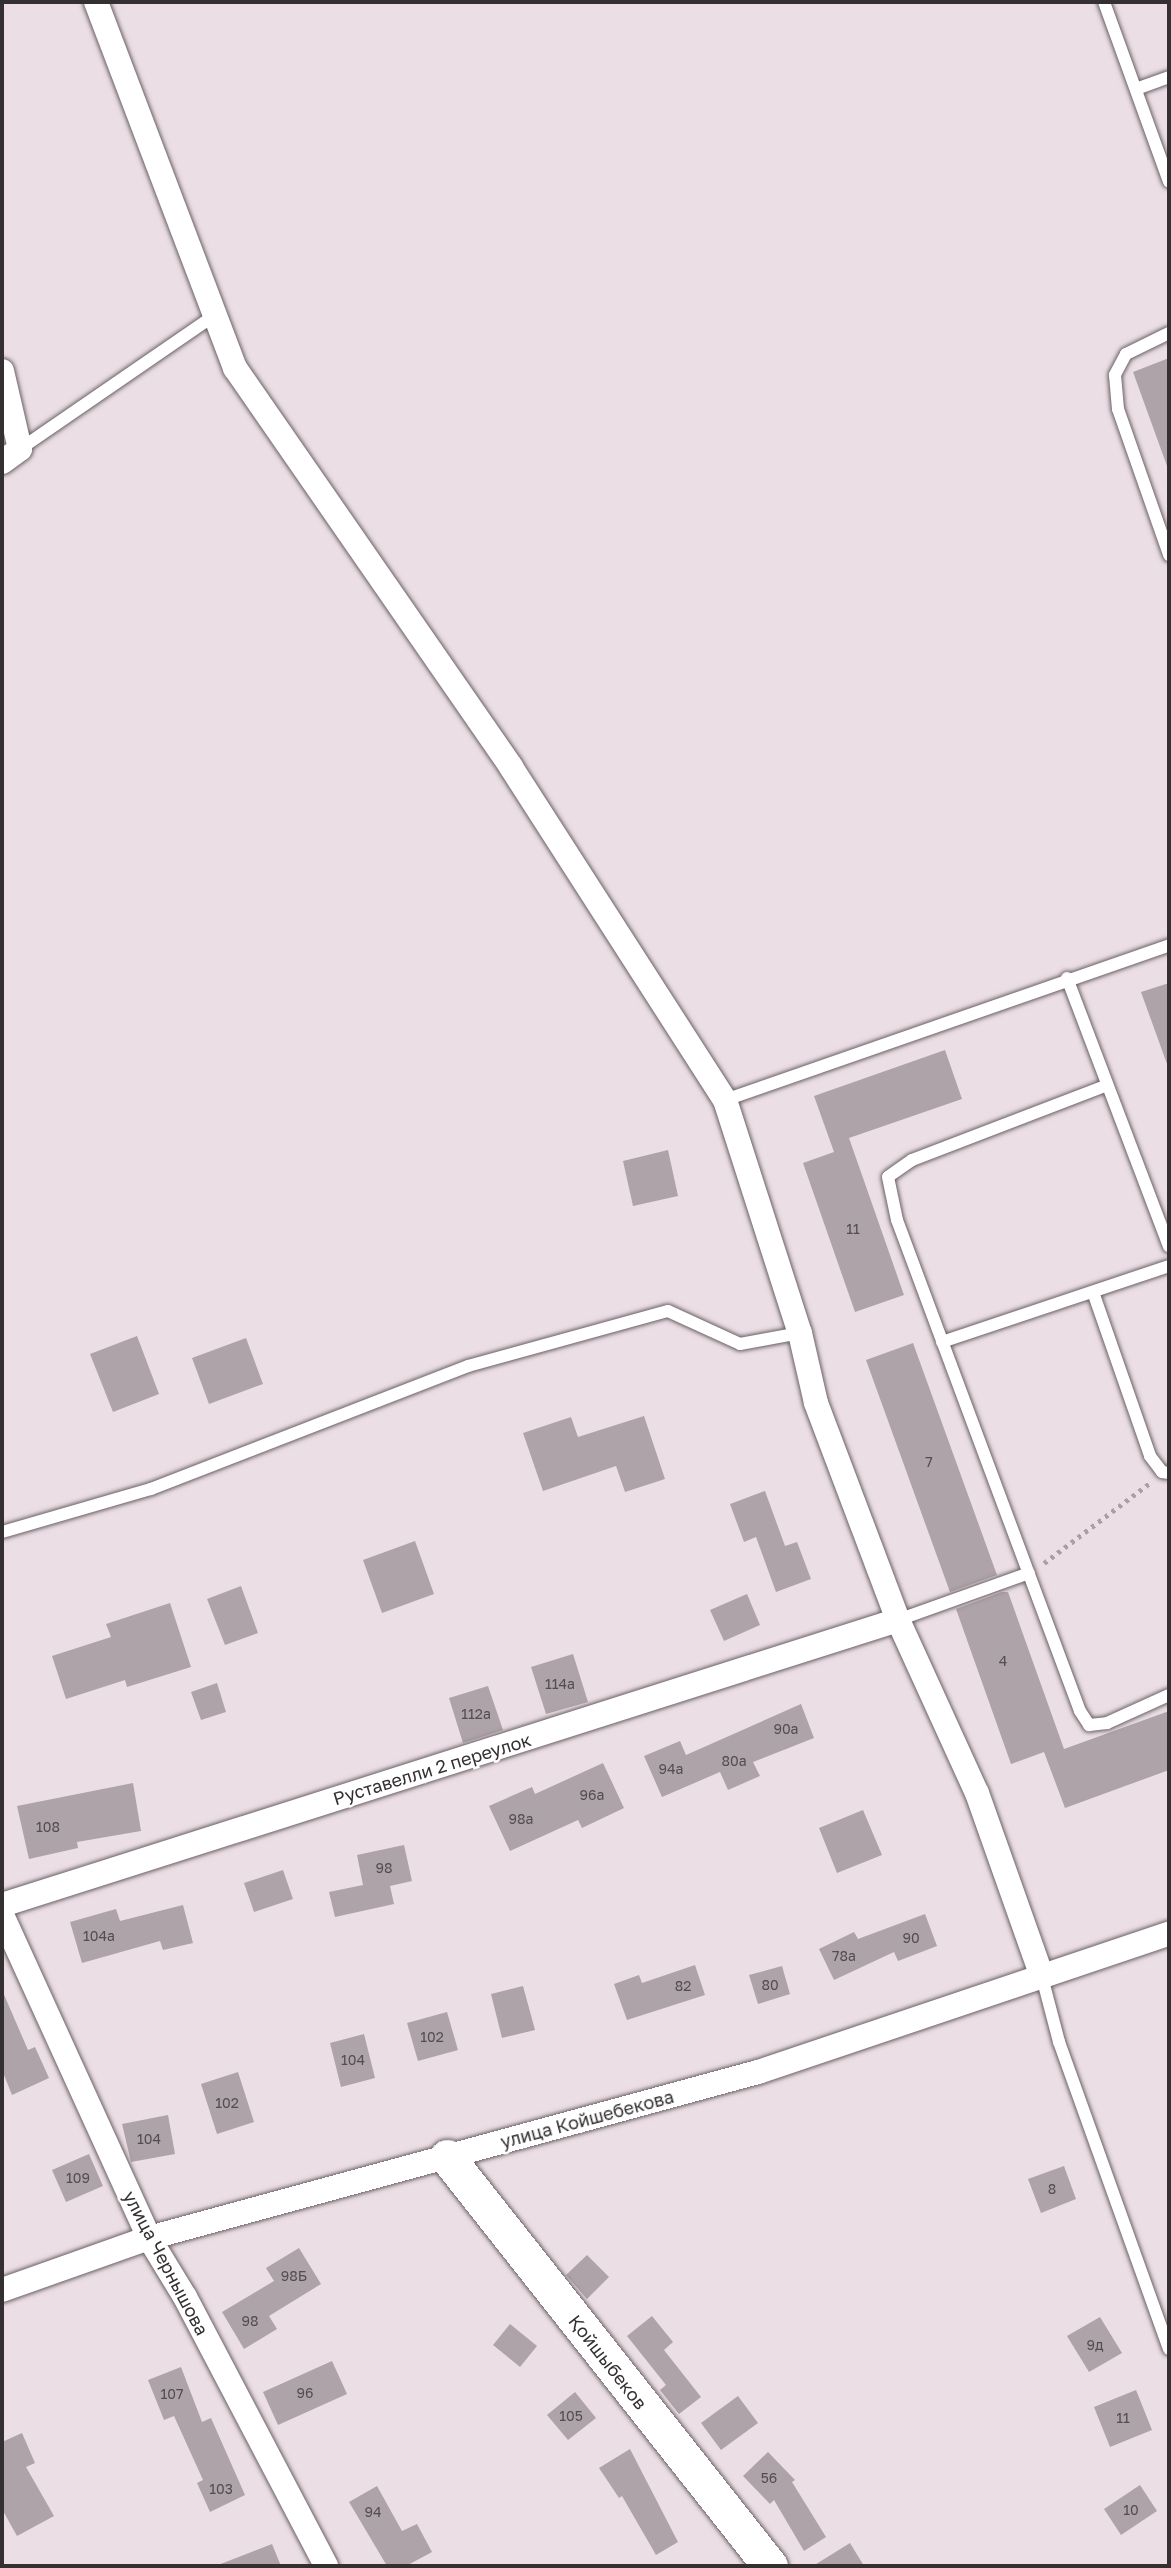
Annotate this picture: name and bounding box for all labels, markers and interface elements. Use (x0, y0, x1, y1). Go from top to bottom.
house number: 11 (846, 1221, 860, 1237)
house number: 7 (925, 1454, 933, 1470)
house number: 4 (999, 1653, 1007, 1669)
house number: 114а (545, 1676, 575, 1692)
house number: 112а (461, 1706, 491, 1722)
house number: 90а (773, 1721, 799, 1737)
street label: Руставелли 2 переулок (330, 1729, 534, 1809)
house number: 80а (721, 1753, 747, 1769)
house number: 94а (659, 1761, 683, 1777)
house number: 96а (580, 1787, 604, 1803)
house number: 98а (509, 1811, 533, 1827)
house number: 108 (36, 1819, 60, 1835)
house number: 98 (375, 1860, 393, 1876)
house number: 104а (83, 1928, 115, 1944)
house number: 90 (902, 1930, 920, 1946)
house number: 78а (832, 1948, 856, 1964)
house number: 80 (761, 1977, 779, 1993)
house number: 82 (675, 1978, 691, 1994)
house number: 102 (420, 2029, 444, 2045)
house number: 104 (341, 2052, 365, 2068)
street label: улица Койшебекова (498, 2085, 676, 2153)
house number: 102 (215, 2095, 239, 2111)
house number: 104 (137, 2131, 161, 2147)
house number: 109 (66, 2170, 90, 2186)
house number: 8 (1048, 2181, 1056, 2197)
street label: улица Чернышова (119, 2187, 213, 2339)
house number: 98Б (281, 2268, 307, 2284)
street label: Қойшыбеков (564, 2310, 652, 2414)
house number: 98 (241, 2313, 259, 2329)
house number: 9д (1087, 2337, 1103, 2353)
house number: 96 (297, 2385, 313, 2401)
house number: 107 (161, 2386, 183, 2402)
house number: 105 (559, 2408, 583, 2424)
house number: 11 (1116, 2410, 1130, 2426)
house number: 56 (761, 2470, 777, 2486)
house number: 103 (209, 2481, 233, 2497)
house number: 10 (1123, 2502, 1139, 2518)
house number: 94 (364, 2504, 382, 2520)

